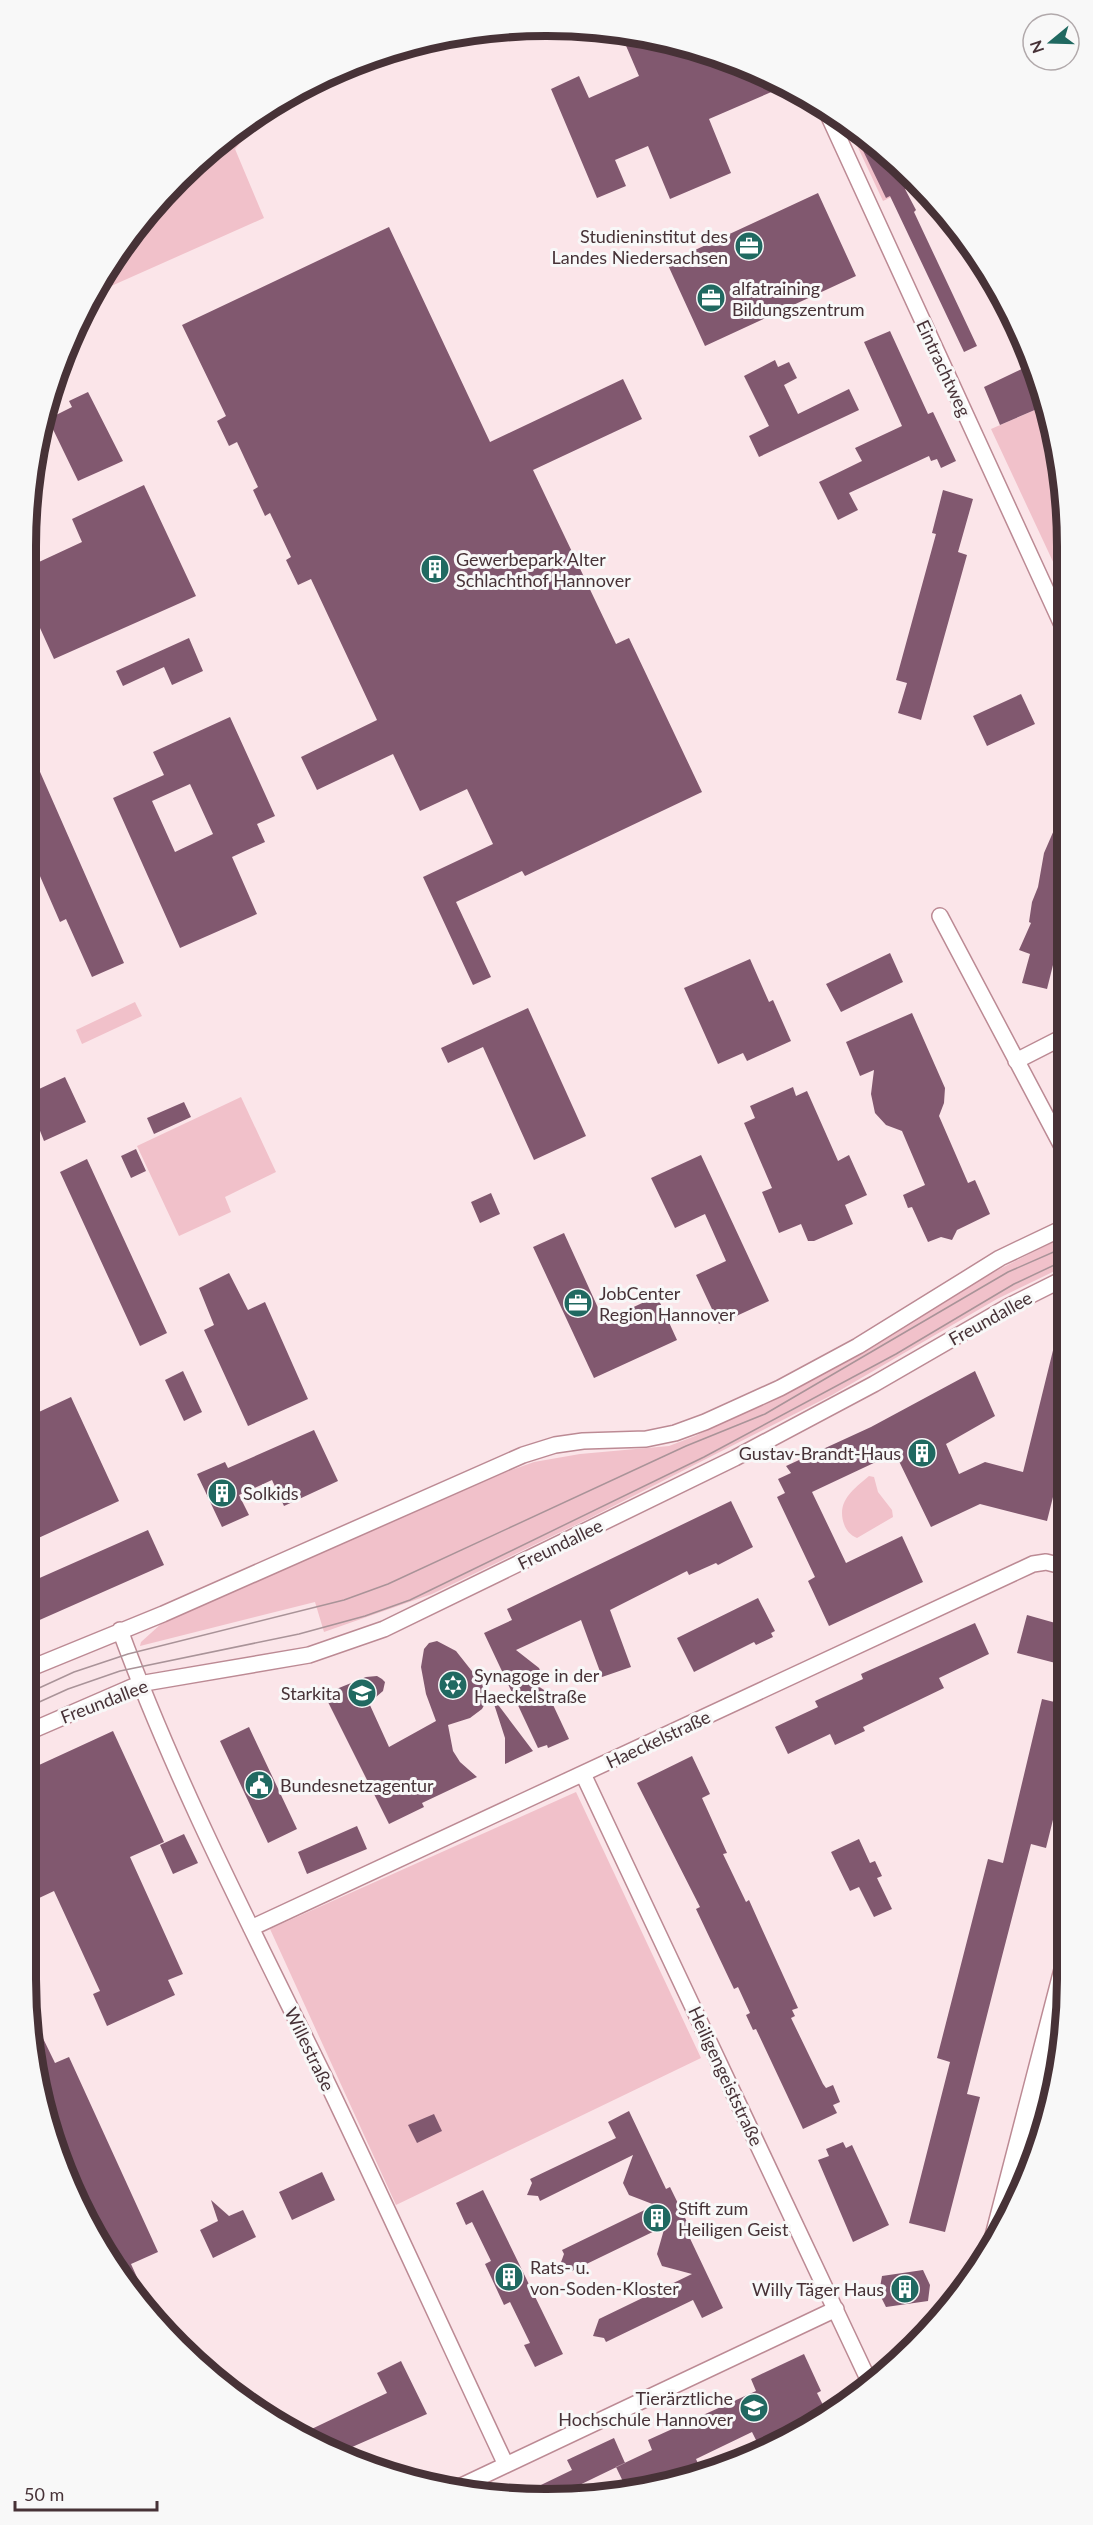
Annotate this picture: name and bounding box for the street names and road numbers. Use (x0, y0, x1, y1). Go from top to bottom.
street label: Eintrachtweg (912, 316, 976, 420)
street label: Freundallee (945, 1286, 1035, 1350)
street label: Freundallee (514, 1514, 606, 1574)
street label: Freundallee (57, 1674, 151, 1728)
street label: Haeckelstraße (602, 1705, 714, 1773)
street label: Heiligengeiststraße (684, 2003, 768, 2149)
street label: Willestraße (280, 2004, 340, 2094)

